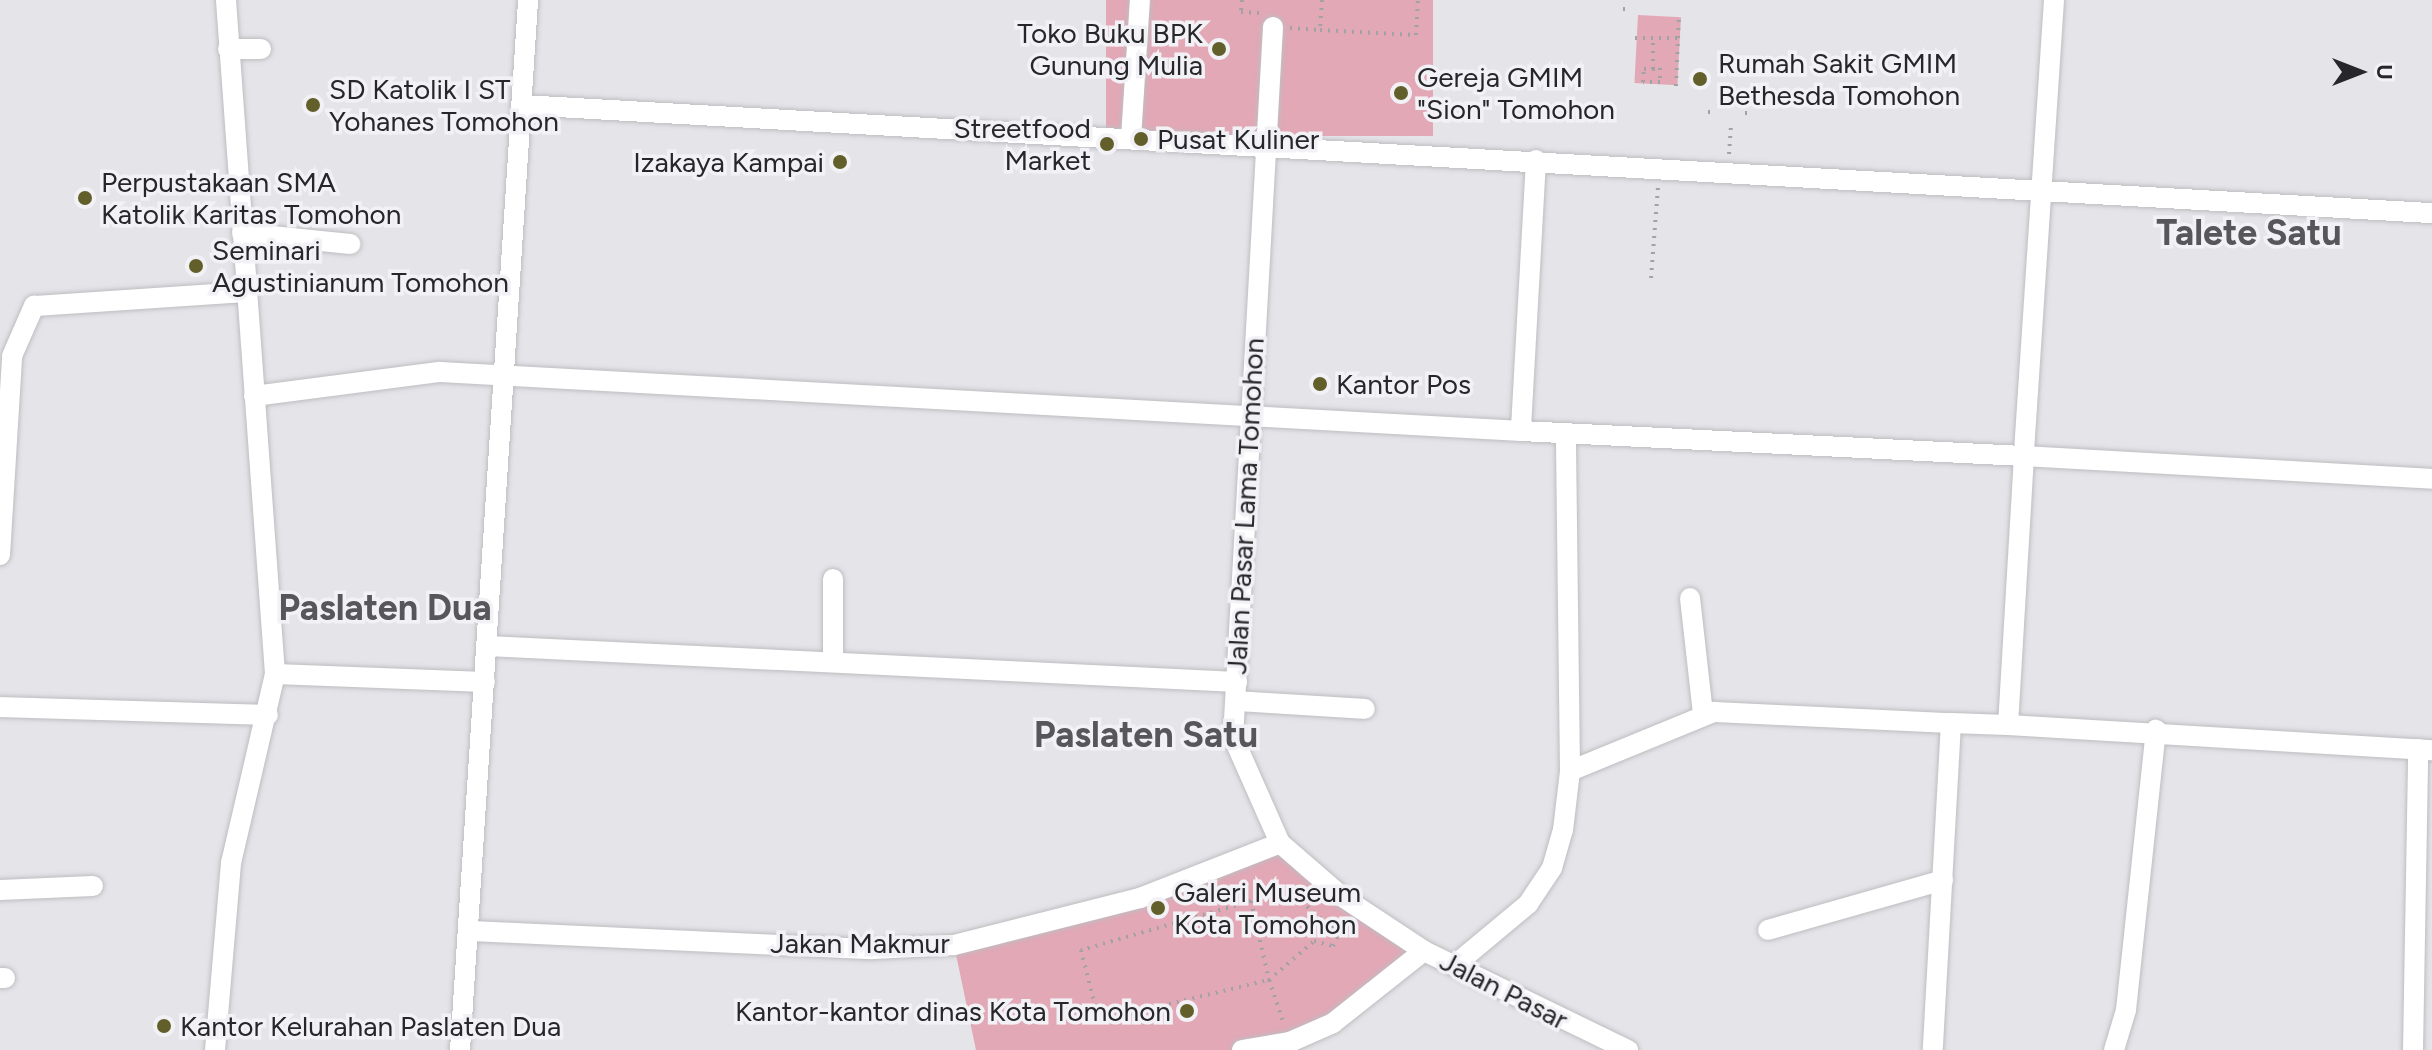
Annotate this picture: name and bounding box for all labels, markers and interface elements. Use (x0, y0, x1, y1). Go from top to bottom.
place label: Toko Buku BPK Gunung Mulia (1017, 16, 1203, 82)
north arrow (2320, 32, 2400, 112)
marker: Toko Buku BPK Gunung Mulia (1210, 40, 1228, 58)
place label: Rumah Sakit GMIM Bethesda Tomohon (1718, 46, 1960, 112)
place label: Gereja GMIM "Sion" Tomohon (1417, 60, 1615, 126)
text: U (2371, 64, 2398, 80)
marker: Rumah Sakit GMIM Bethesda Tomohon (1689, 68, 1711, 90)
place label: SD Katolik I ST Yohanes Tomohon (329, 72, 559, 138)
marker: Gereja GMIM "Sion" Tomohon (1392, 84, 1410, 102)
marker: SD Katolik I ST Yohanes Tomohon (304, 96, 322, 114)
place label: Streetfood Market (953, 111, 1091, 177)
place label: Pusat Kuliner (1157, 122, 1319, 156)
marker: Pusat Kuliner (1132, 130, 1150, 148)
marker: Streetfood Market (1098, 135, 1116, 153)
place label: Izakaya Kampai (633, 145, 824, 179)
marker: Izakaya Kampai (831, 153, 849, 171)
place label: Perpustakaan SMA Katolik Karitas Tomohon (101, 165, 401, 231)
marker: Perpustakaan SMA Katolik Karitas Tomohon (76, 189, 94, 207)
district label: Talete Satu (2156, 211, 2342, 255)
place label: Seminari Agustinianum Tomohon (212, 233, 509, 299)
marker: Seminari Agustinianum Tomohon (187, 257, 205, 275)
street label: Jalan Pasar Lama Tomohon (1219, 337, 1271, 675)
place label: Kantor Pos (1336, 367, 1471, 401)
marker: Kantor Pos (1311, 375, 1329, 393)
district label: Paslaten Dua (278, 586, 492, 630)
district label: Paslaten Satu (1034, 713, 1258, 757)
place label: Galeri Museum Kota Tomohon (1174, 875, 1361, 941)
marker: Galeri Museum Kota Tomohon (1149, 899, 1167, 917)
street label: Jakan Makmur (770, 926, 950, 960)
street label: Jalan Pasar (1435, 944, 1573, 1036)
place label: Kantor-kantor dinas Kota Tomohon (735, 994, 1171, 1028)
marker: Kantor-kantor dinas Kota Tomohon (1178, 1002, 1196, 1020)
place label: Kantor Kelurahan Paslaten Dua (180, 1009, 561, 1043)
marker: Kantor Kelurahan Paslaten Dua (155, 1017, 173, 1035)

